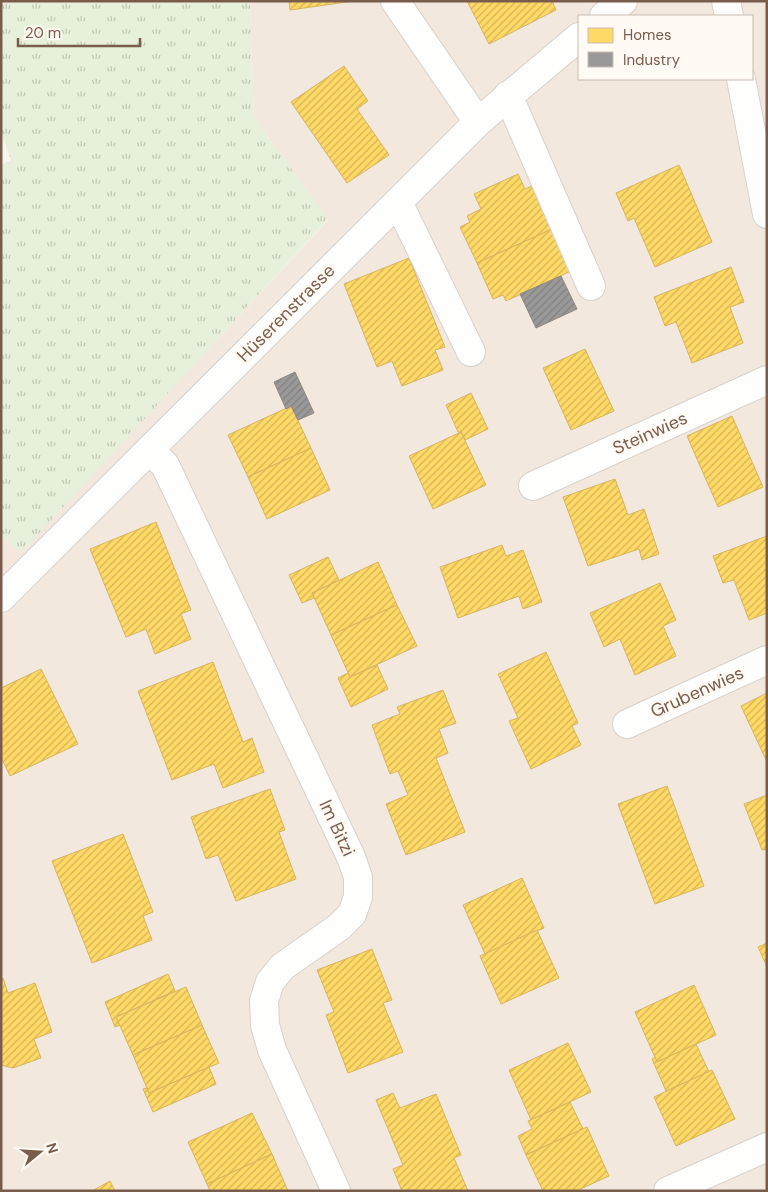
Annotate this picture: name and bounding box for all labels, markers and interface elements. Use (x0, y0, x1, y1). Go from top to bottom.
scale bar (18, 15, 140, 47)
legend (578, 15, 753, 80)
text: 20 m (25, 23, 61, 43)
text: Homes (623, 25, 672, 45)
text: Industry (623, 50, 681, 70)
street label: Hüserenstrasse (232, 259, 340, 367)
street label: Steinwies (609, 406, 691, 460)
street label: Grubenwies (647, 661, 747, 723)
street label: Im Bitzi (313, 796, 361, 860)
north arrow (15, 1127, 65, 1177)
text: N (42, 1140, 63, 1156)

